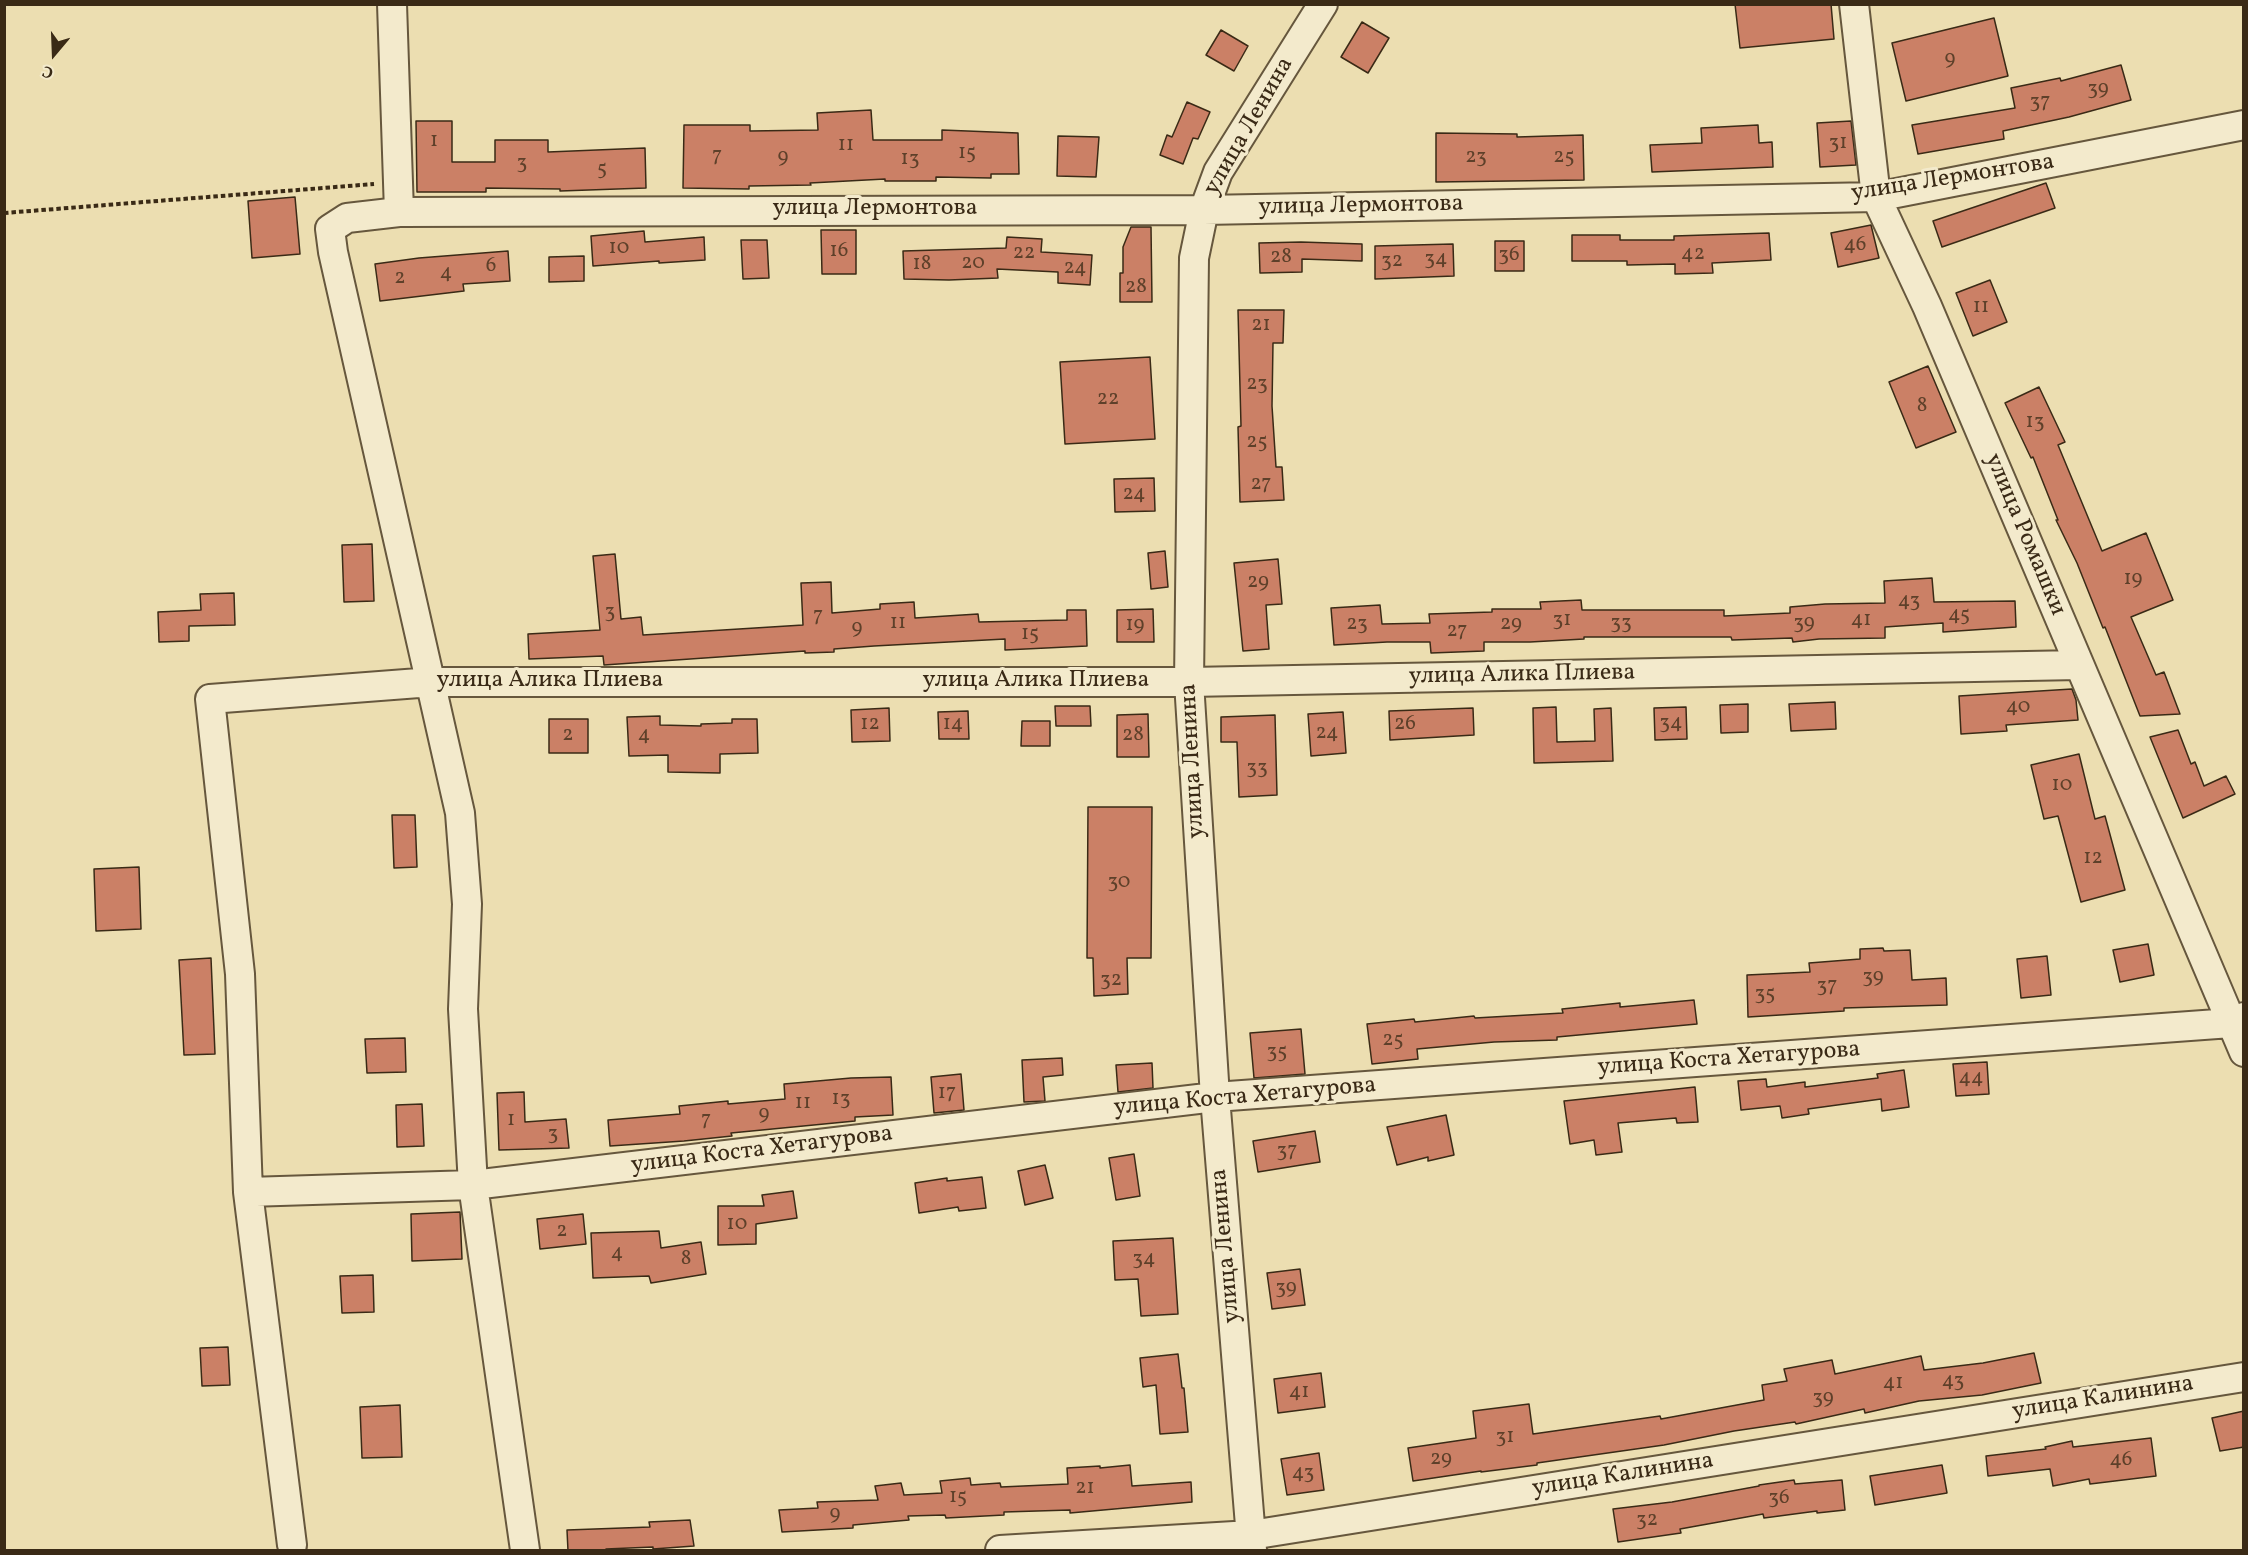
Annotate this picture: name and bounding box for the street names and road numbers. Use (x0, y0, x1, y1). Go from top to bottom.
street label: улица Ленина (1199, 53, 1301, 201)
street label: улица Лермонтова (1849, 149, 2057, 209)
street label: улица Лермонтова (1258, 191, 1464, 223)
street label: улица Лермонтова (772, 196, 978, 224)
street label: улица Ромашки (1977, 450, 2071, 620)
street label: улица Алика Плиева (1408, 660, 1636, 692)
street label: улица Алика Плиева (437, 668, 663, 696)
street label: улица Алика Плиева (923, 668, 1149, 696)
street label: улица Ленина (1176, 683, 1212, 839)
street label: улица Коста Хетагурова (1597, 1036, 1861, 1084)
street label: улица Коста Хетагурова (1113, 1072, 1377, 1124)
street label: улица Коста Хетагурова (629, 1121, 895, 1181)
street label: улица Ленина (1206, 1168, 1248, 1324)
street label: улица Калинина (2010, 1370, 2196, 1428)
street label: улица Калинина (1530, 1447, 1716, 1505)

